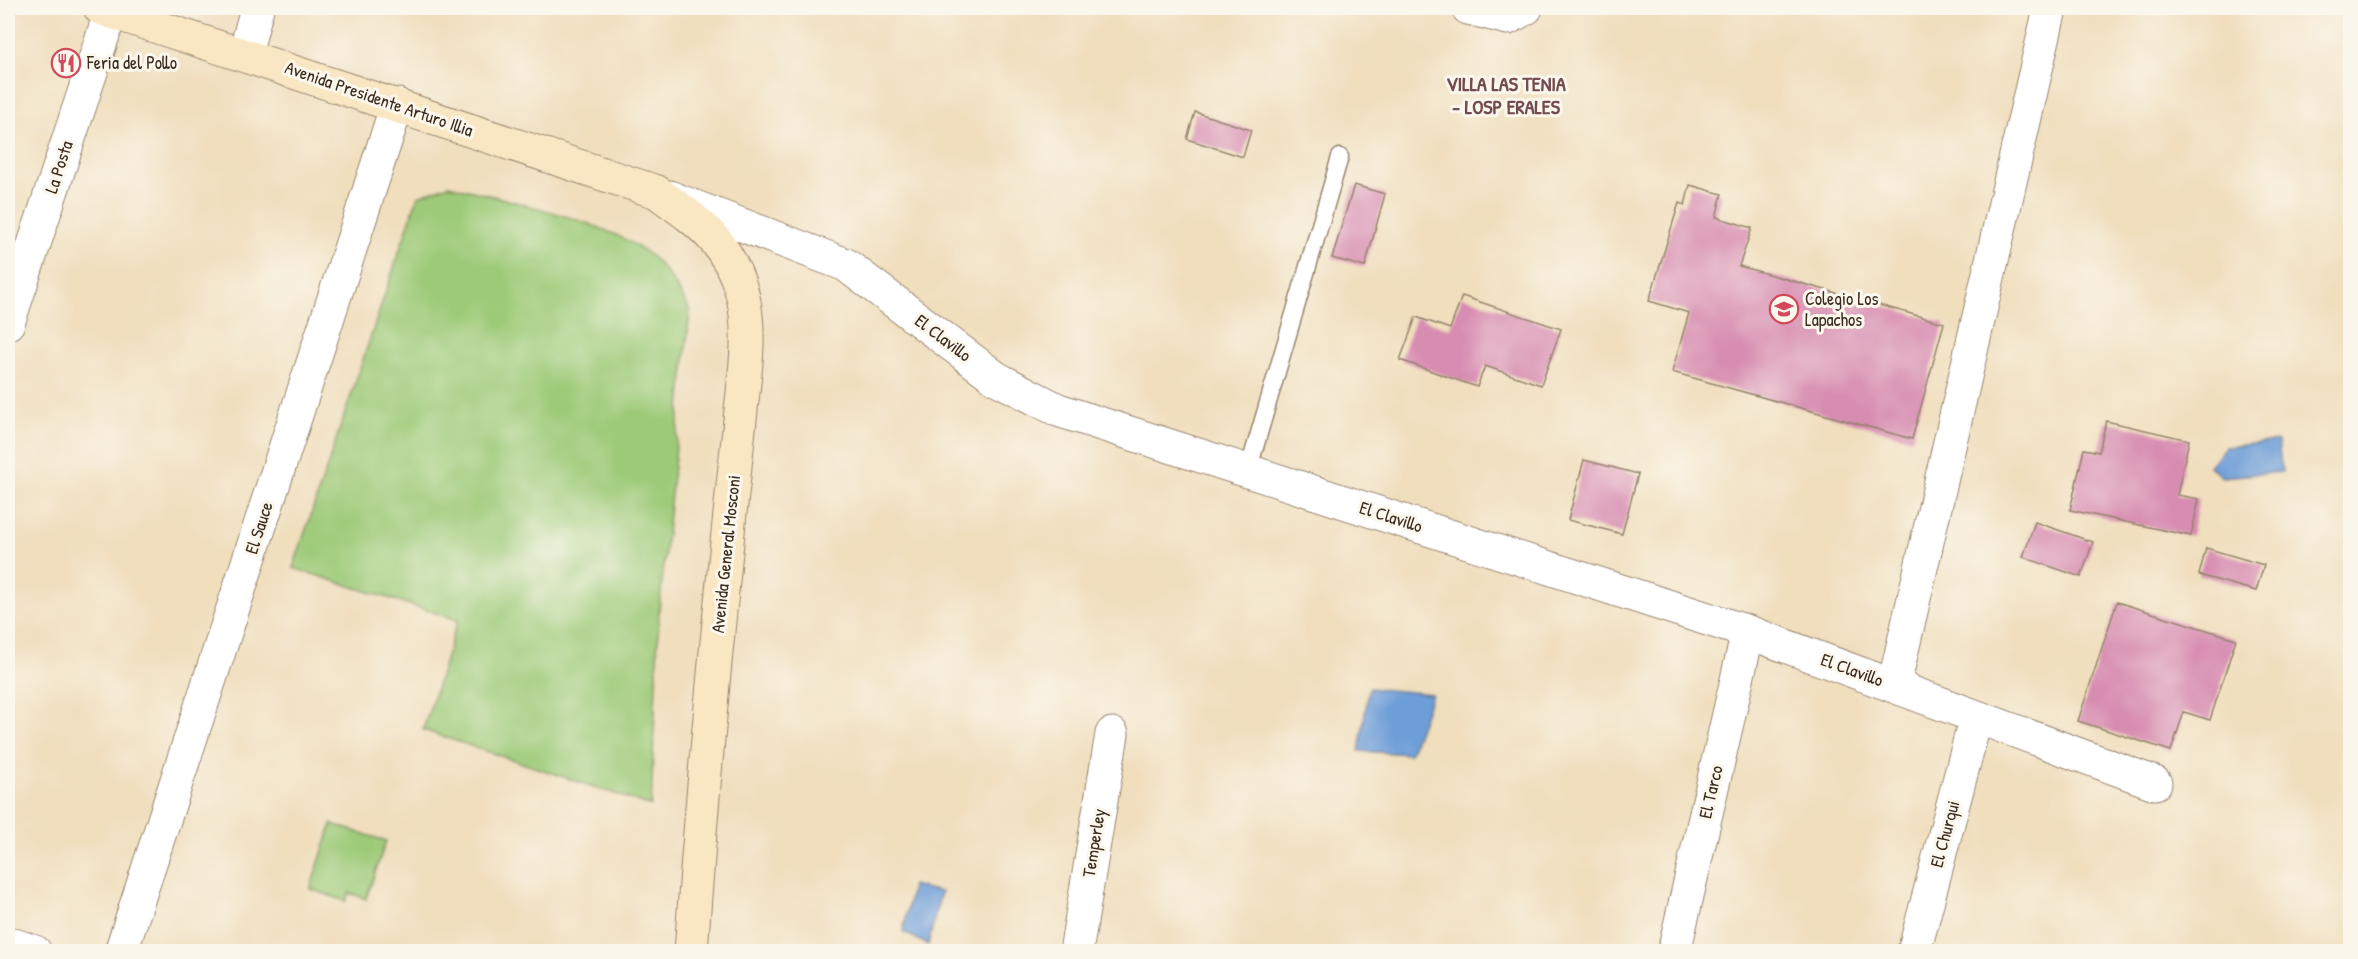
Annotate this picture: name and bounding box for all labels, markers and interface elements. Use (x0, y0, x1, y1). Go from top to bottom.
restaurant icon: Feria del Pollo (50, 47, 82, 79)
place label: Feria del Pollo (86, 50, 177, 75)
street label: Avenida Presidente Arturo Illia (282, 55, 477, 143)
district label: VILLA LAS TENIA - LOSP ERALES (1446, 70, 1566, 120)
street label: La Posta (38, 137, 79, 196)
place label: Colegio Los Lapachos (1805, 286, 1878, 332)
school or university icon: Colegio Los Lapachos (1768, 293, 1800, 325)
street label: El Clavillo (910, 308, 977, 367)
street label: Avenida General Mosconi (705, 474, 746, 634)
street label: El Clavillo (1356, 495, 1426, 538)
street label: El Sauce (238, 499, 279, 557)
street label: El Clavillo (1817, 647, 1887, 692)
street label: El Tarco (1692, 763, 1729, 821)
street label: El Churqui (1924, 798, 1965, 870)
street label: Temperley (1076, 806, 1111, 879)

